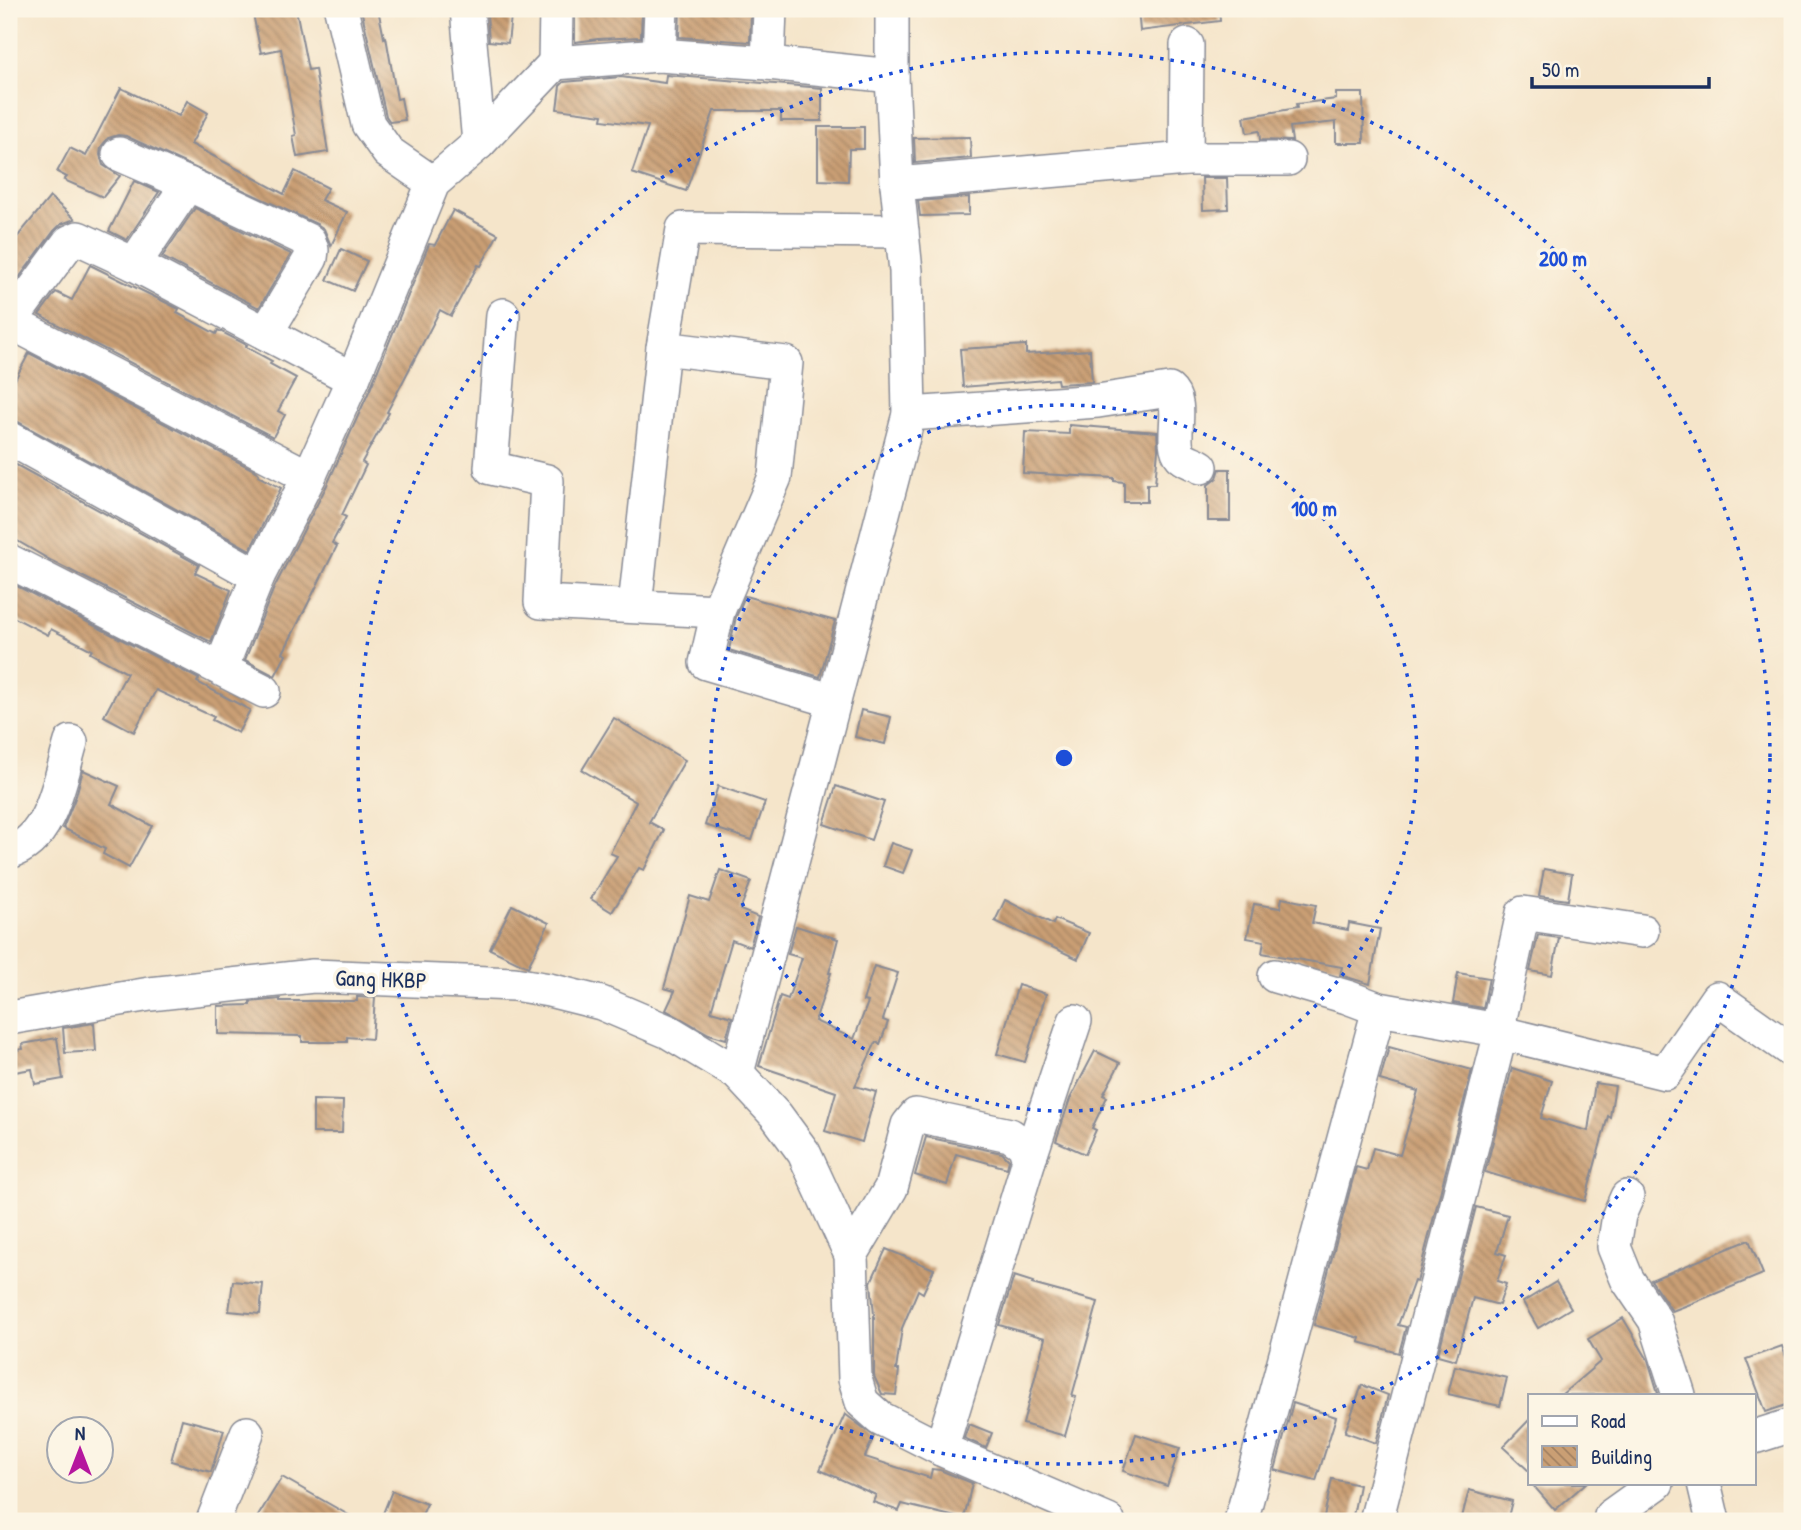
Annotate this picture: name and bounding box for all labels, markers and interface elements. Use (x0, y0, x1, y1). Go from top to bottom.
scale bar (1532, 46, 1708, 90)
text: 50 m (1542, 55, 1579, 84)
text: 200 m (1539, 244, 1587, 273)
text: 100 m (1291, 494, 1337, 523)
centre of rings (1052, 746, 1076, 770)
street label: Gang HKBP (335, 961, 427, 996)
legend (1528, 1394, 1756, 1484)
text: Road (1591, 1406, 1625, 1435)
north arrow (46, 1414, 116, 1484)
text: N (75, 1420, 85, 1446)
text: Building (1591, 1442, 1652, 1471)

